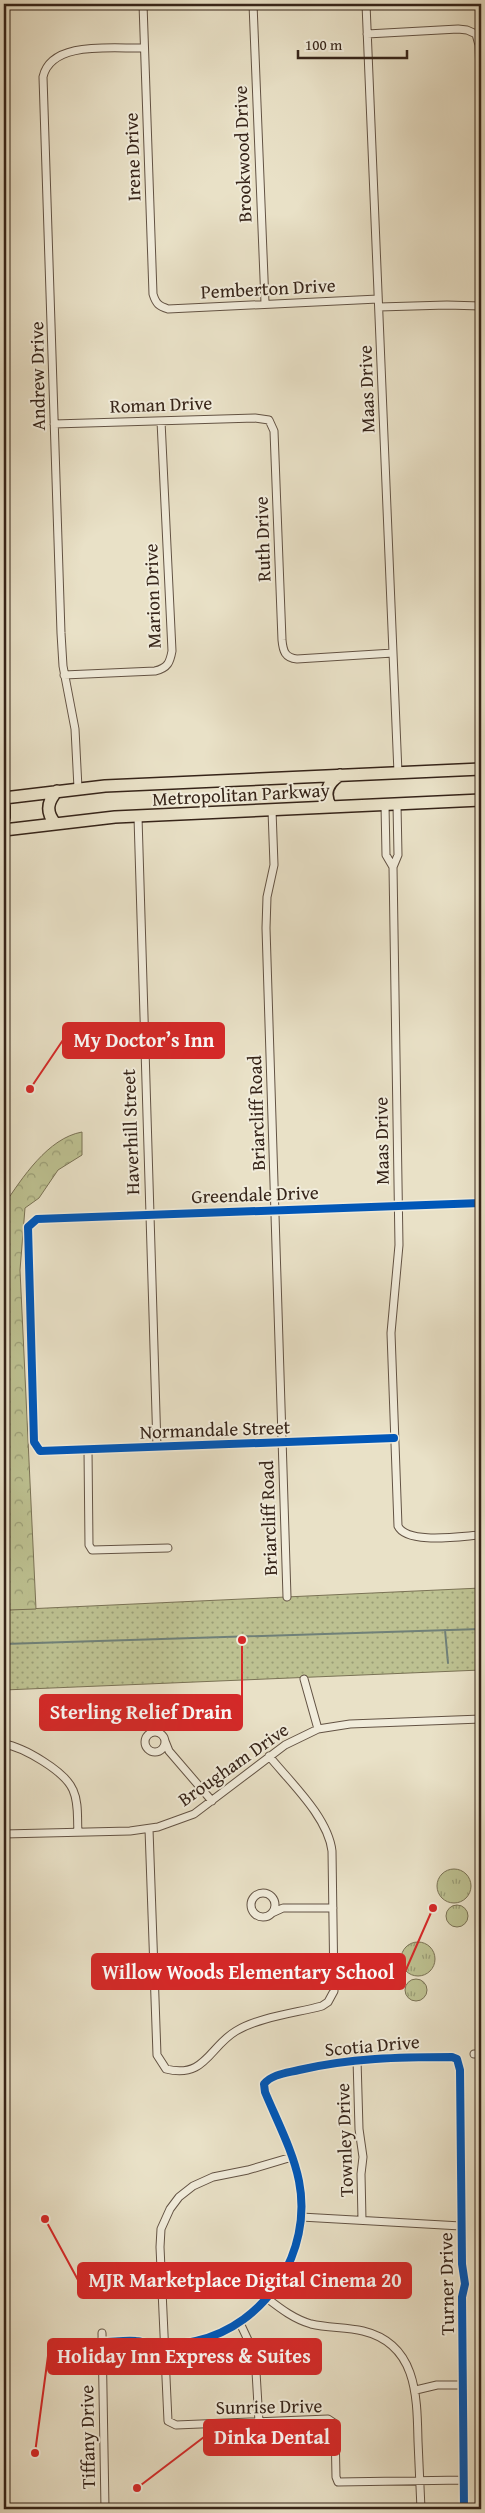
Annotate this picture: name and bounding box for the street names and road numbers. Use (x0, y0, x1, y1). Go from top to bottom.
street label: Brookwood Drive (226, 85, 258, 223)
street label: Irene Drive (116, 112, 148, 202)
street label: Pemberton Drive (200, 270, 336, 306)
street label: Andrew Drive (22, 321, 52, 431)
street label: Maas Drive (350, 345, 382, 433)
street label: Roman Drive (109, 388, 213, 420)
street label: Ruth Drive (247, 496, 277, 582)
street label: Marion Drive (136, 543, 168, 649)
street label: Metropolitan Parkway (151, 775, 331, 813)
street label: Briarcliff Road (240, 1054, 272, 1171)
street label: Haverhill Street (114, 1068, 146, 1195)
street label: Maas Drive (366, 1097, 396, 1185)
street label: Greendale Drive (191, 1178, 319, 1210)
street label: Normandale Street (139, 1412, 291, 1446)
street label: Briarcliff Road (252, 1459, 284, 1576)
street label: Brougham Drive (172, 1715, 294, 1813)
street label: Scotia Drive (323, 2027, 421, 2063)
street label: Townley Drive (328, 2082, 360, 2197)
street label: Turner Drive (431, 2232, 461, 2336)
street label: Tiffany Drive (72, 2385, 102, 2489)
street label: Sunrise Drive (215, 2391, 323, 2421)

